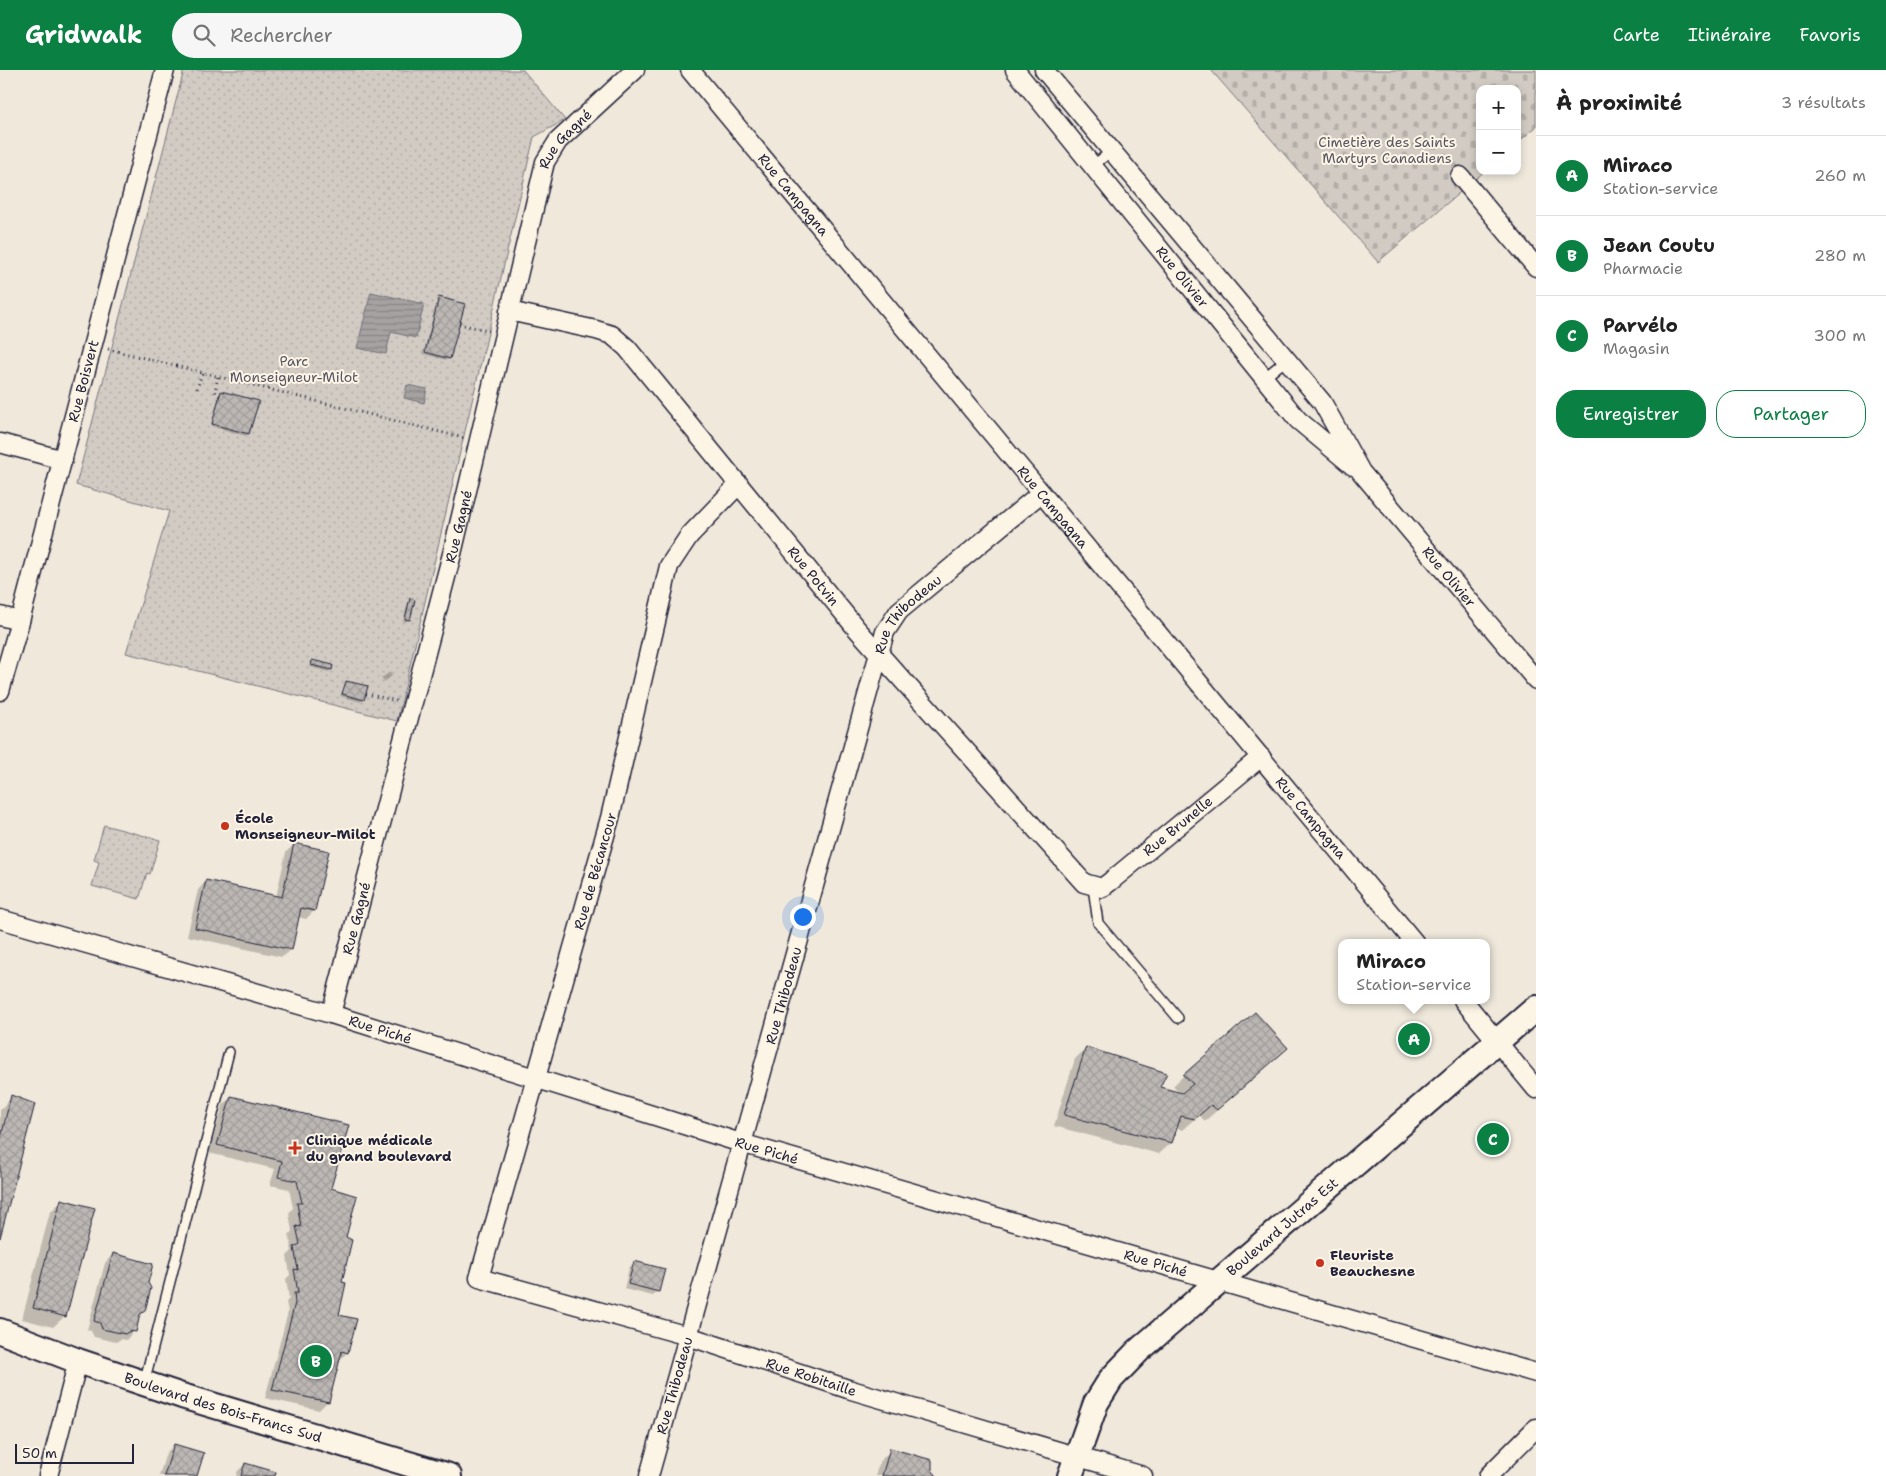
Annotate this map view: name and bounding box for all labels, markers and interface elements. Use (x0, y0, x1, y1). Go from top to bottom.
search box (172, 13, 522, 58)
text: Gridwalk (25, 19, 142, 51)
icon: search (190, 21, 218, 49)
text: Rechercher (230, 23, 333, 48)
text: Carte (1613, 23, 1660, 47)
text: Itinéraire (1688, 23, 1772, 47)
text: Favoris (1800, 23, 1861, 47)
map controls (1476, 85, 1521, 175)
button: + (1476, 85, 1521, 130)
text: À proximité (1556, 89, 1682, 117)
text: 3 résultats (1781, 92, 1866, 113)
street label: Rue Gagné (535, 105, 596, 171)
button: − (1476, 130, 1521, 175)
park label: Cimetière des Saints Martyrs Canadiens (1318, 133, 1456, 167)
street label: Rue Campagna (754, 150, 833, 240)
text: Miraco (1603, 153, 1673, 178)
text: A (1566, 165, 1578, 186)
text: 260 m (1814, 165, 1866, 186)
text: Station-service (1603, 178, 1718, 199)
text: Jean Coutu (1603, 233, 1715, 258)
street label: Rue Olivier (1152, 242, 1213, 311)
text: B (1567, 245, 1577, 266)
text: 280 m (1814, 245, 1866, 266)
text: Pharmacie (1603, 258, 1683, 279)
text: Parvélo (1603, 313, 1678, 338)
text: C (1567, 325, 1577, 346)
text: 300 m (1814, 325, 1866, 346)
street label: Rue Boisvert (64, 338, 103, 424)
text: Magasin (1603, 338, 1669, 359)
park label: Parc Monseigneur-Milot (230, 352, 358, 386)
button: Enregistrer (1556, 390, 1706, 438)
button: Partager (1716, 390, 1866, 438)
street label: Rue Campagna (1014, 462, 1092, 552)
street label: Rue Gagné (441, 488, 476, 565)
street label: Rue Potvin (784, 542, 843, 610)
street label: Rue Olivier (1418, 543, 1480, 611)
street label: Rue Thibodeau (870, 570, 945, 656)
street label: Rue Campagna (1272, 773, 1351, 863)
street label: Rue Brunelle (1139, 792, 1216, 860)
place label: École Monseigneur-Milot (235, 809, 376, 843)
street label: Rue de Bécancour (570, 810, 620, 932)
marker: École Monseigneur-Milot (219, 820, 231, 832)
street label: Rue Gagné (338, 880, 374, 956)
your location (790, 904, 816, 930)
popup (1338, 939, 1490, 1004)
street label: Rue Thibodeau (761, 945, 806, 1046)
text: Miraco (1356, 949, 1426, 974)
text: Station-service (1356, 974, 1472, 995)
street label: Rue Piché (346, 1011, 414, 1048)
pin: A (1398, 1020, 1430, 1058)
pin: C (1477, 1120, 1509, 1158)
place label: Clinique médicale du grand boulevard (306, 1131, 452, 1165)
street label: Rue Piché (733, 1133, 801, 1168)
marker: Clinique médicale du grand boulevard (288, 1141, 302, 1155)
street label: Boulevard Jutras Est (1223, 1174, 1342, 1280)
street label: Rue Piché (1122, 1245, 1190, 1281)
place label: Fleuriste Beauchesne (1330, 1246, 1415, 1280)
marker: Fleuriste Beauchesne (1314, 1257, 1326, 1269)
street label: Rue Thibodeau (652, 1335, 697, 1436)
pin: B (300, 1342, 332, 1380)
street label: Rue Robitaille (764, 1353, 859, 1400)
street label: Boulevard des Bois-Francs Sud (122, 1368, 324, 1446)
scale bar (15, 1441, 134, 1464)
text: 50 m (22, 1444, 57, 1462)

